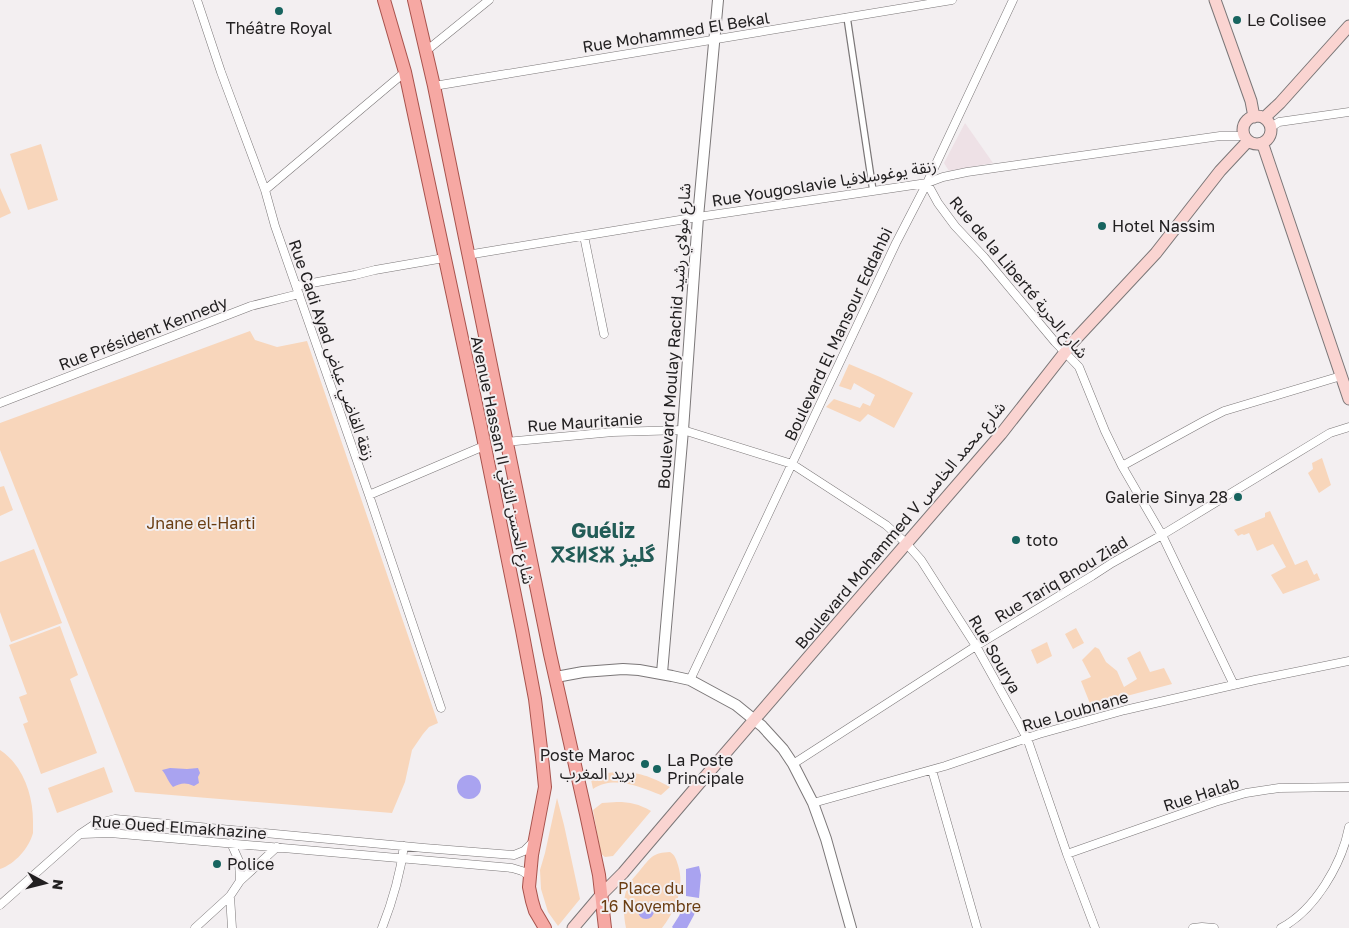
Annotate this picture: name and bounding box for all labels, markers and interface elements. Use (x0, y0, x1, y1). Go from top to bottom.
marker: Théâtre Royal (273, 5, 285, 17)
street label: Rue Mohammed El Bekal (581, 7, 771, 57)
place label: Le Colisee (1247, 10, 1326, 30)
marker: Le Colisee (1231, 14, 1243, 26)
place label: Théâtre Royal (226, 18, 332, 38)
street label: Rue Yougoslavie زنقة يوغوسلافيا (710, 155, 938, 211)
street label: Boulevard Moulay Rachid شارع مولاي رشيد (653, 182, 698, 490)
street label: Rue de la Liberté شارع الحرية (943, 192, 1093, 364)
place label: Hotel Nassim (1112, 216, 1215, 236)
marker: Hotel Nassim (1096, 220, 1108, 232)
street label: Boulevard El Mansour Eddahbi (780, 224, 896, 444)
street label: Rue Cadi Ayad زنقة القاضي عياض (282, 237, 379, 464)
street label: Rue Président Kennedy (56, 292, 230, 374)
street label: Avenue Hassan II شارع الحسن الثاني (464, 334, 539, 586)
street label: Boulevard Mohammed V شارع محمد الخامس (791, 397, 1012, 655)
street label: Rue Mauritanie (527, 408, 643, 436)
place label: Galerie Sinya 28 (1105, 487, 1228, 507)
marker: Galerie Sinya 28 (1232, 491, 1244, 503)
park label: Jnane el-Harti (146, 513, 256, 533)
district label: Guéliz ⴳⵉⵍⵉⵣ گليز (551, 517, 656, 567)
place label: toto (1026, 530, 1058, 550)
street label: Rue Tariq Bnou Ziad (991, 531, 1131, 627)
marker: toto (1010, 534, 1022, 546)
street label: Rue Sourya (965, 611, 1025, 697)
street label: Rue Loubnane (1020, 686, 1130, 736)
place label: Poste Maroc بريد المغرب (540, 745, 635, 783)
place label: La Poste Principale (667, 750, 744, 788)
marker: Poste Maroc بريد المغرب (639, 758, 651, 770)
marker: La Poste Principale (651, 763, 663, 775)
street label: Rue Halab (1160, 772, 1242, 816)
street label: Rue Oued Elmakhazine (91, 811, 267, 843)
place label: Police (227, 854, 274, 874)
north arrow (20, 858, 70, 908)
marker: Police (211, 858, 223, 870)
text: N (49, 878, 67, 891)
park label: Place du 16 Novembre (601, 878, 701, 916)

